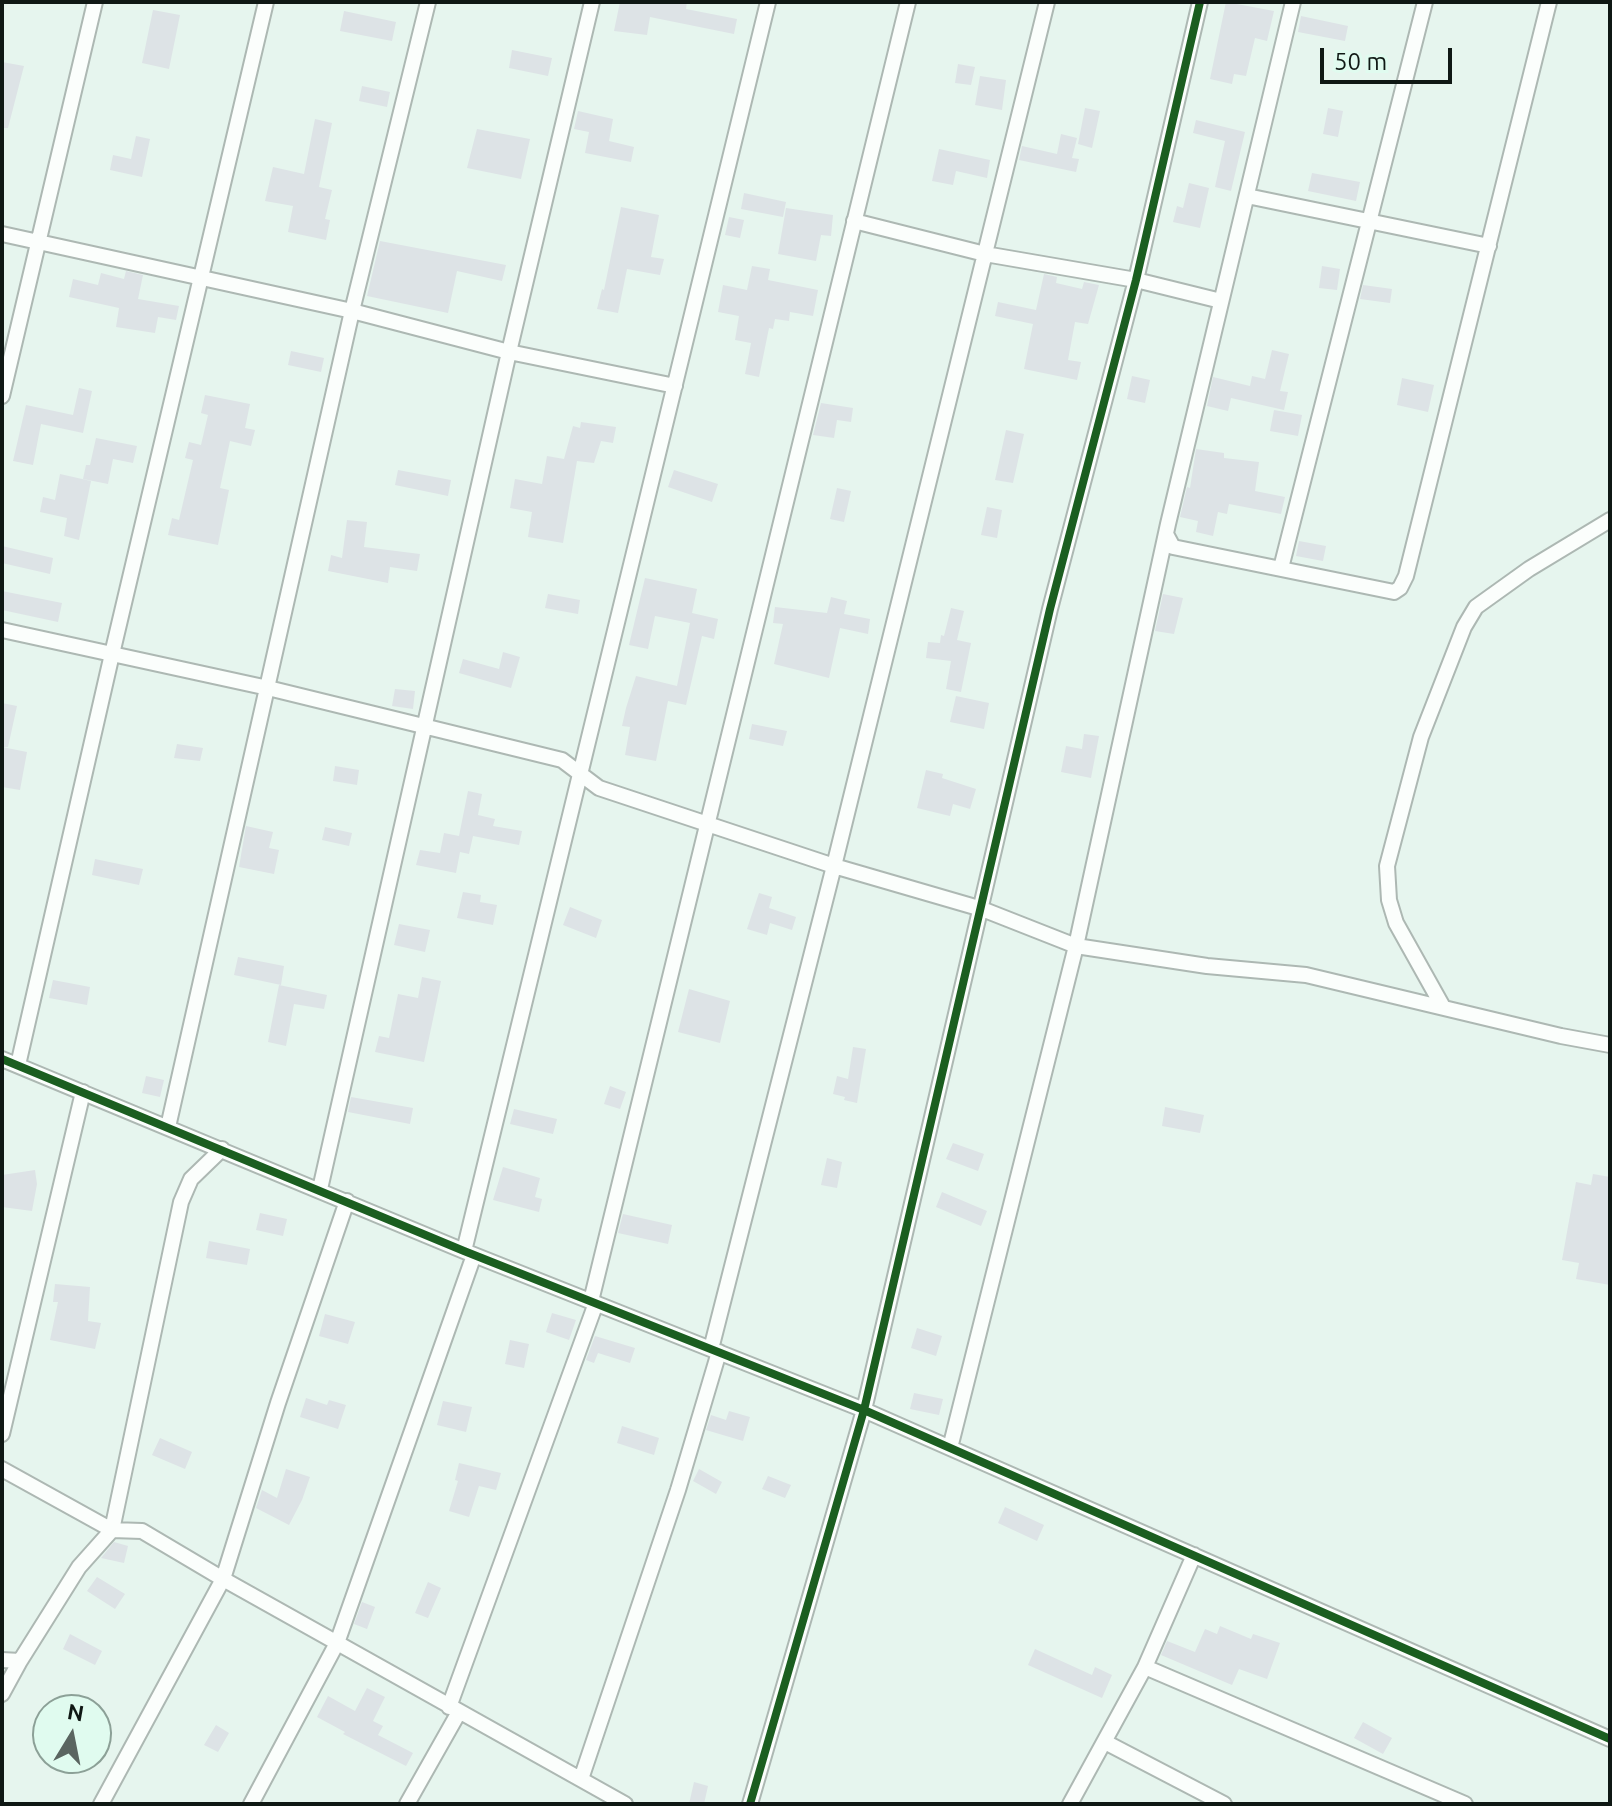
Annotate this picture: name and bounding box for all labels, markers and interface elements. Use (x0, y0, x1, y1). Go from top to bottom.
scale bar (1324, 32, 1456, 82)
text: 50 m (1334, 48, 1387, 75)
north arrow (32, 1694, 112, 1774)
text: N (66, 1698, 86, 1726)

